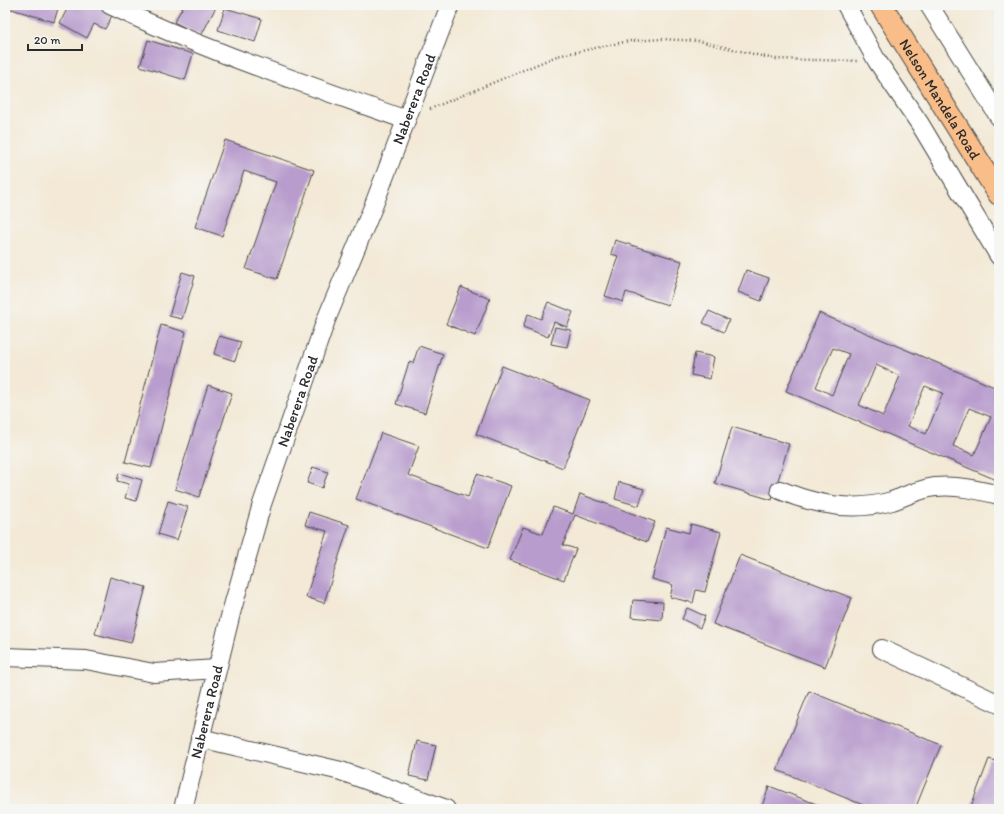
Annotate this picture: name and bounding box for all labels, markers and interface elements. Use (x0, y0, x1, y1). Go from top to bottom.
scale bar (28, 26, 82, 52)
text: 20 m (34, 33, 61, 47)
street label: Nelson Mandela Road (895, 35, 985, 163)
street label: Naberera Road (389, 50, 440, 147)
street label: Naberera Road (274, 352, 322, 449)
street label: Naberera Road (187, 663, 227, 761)

